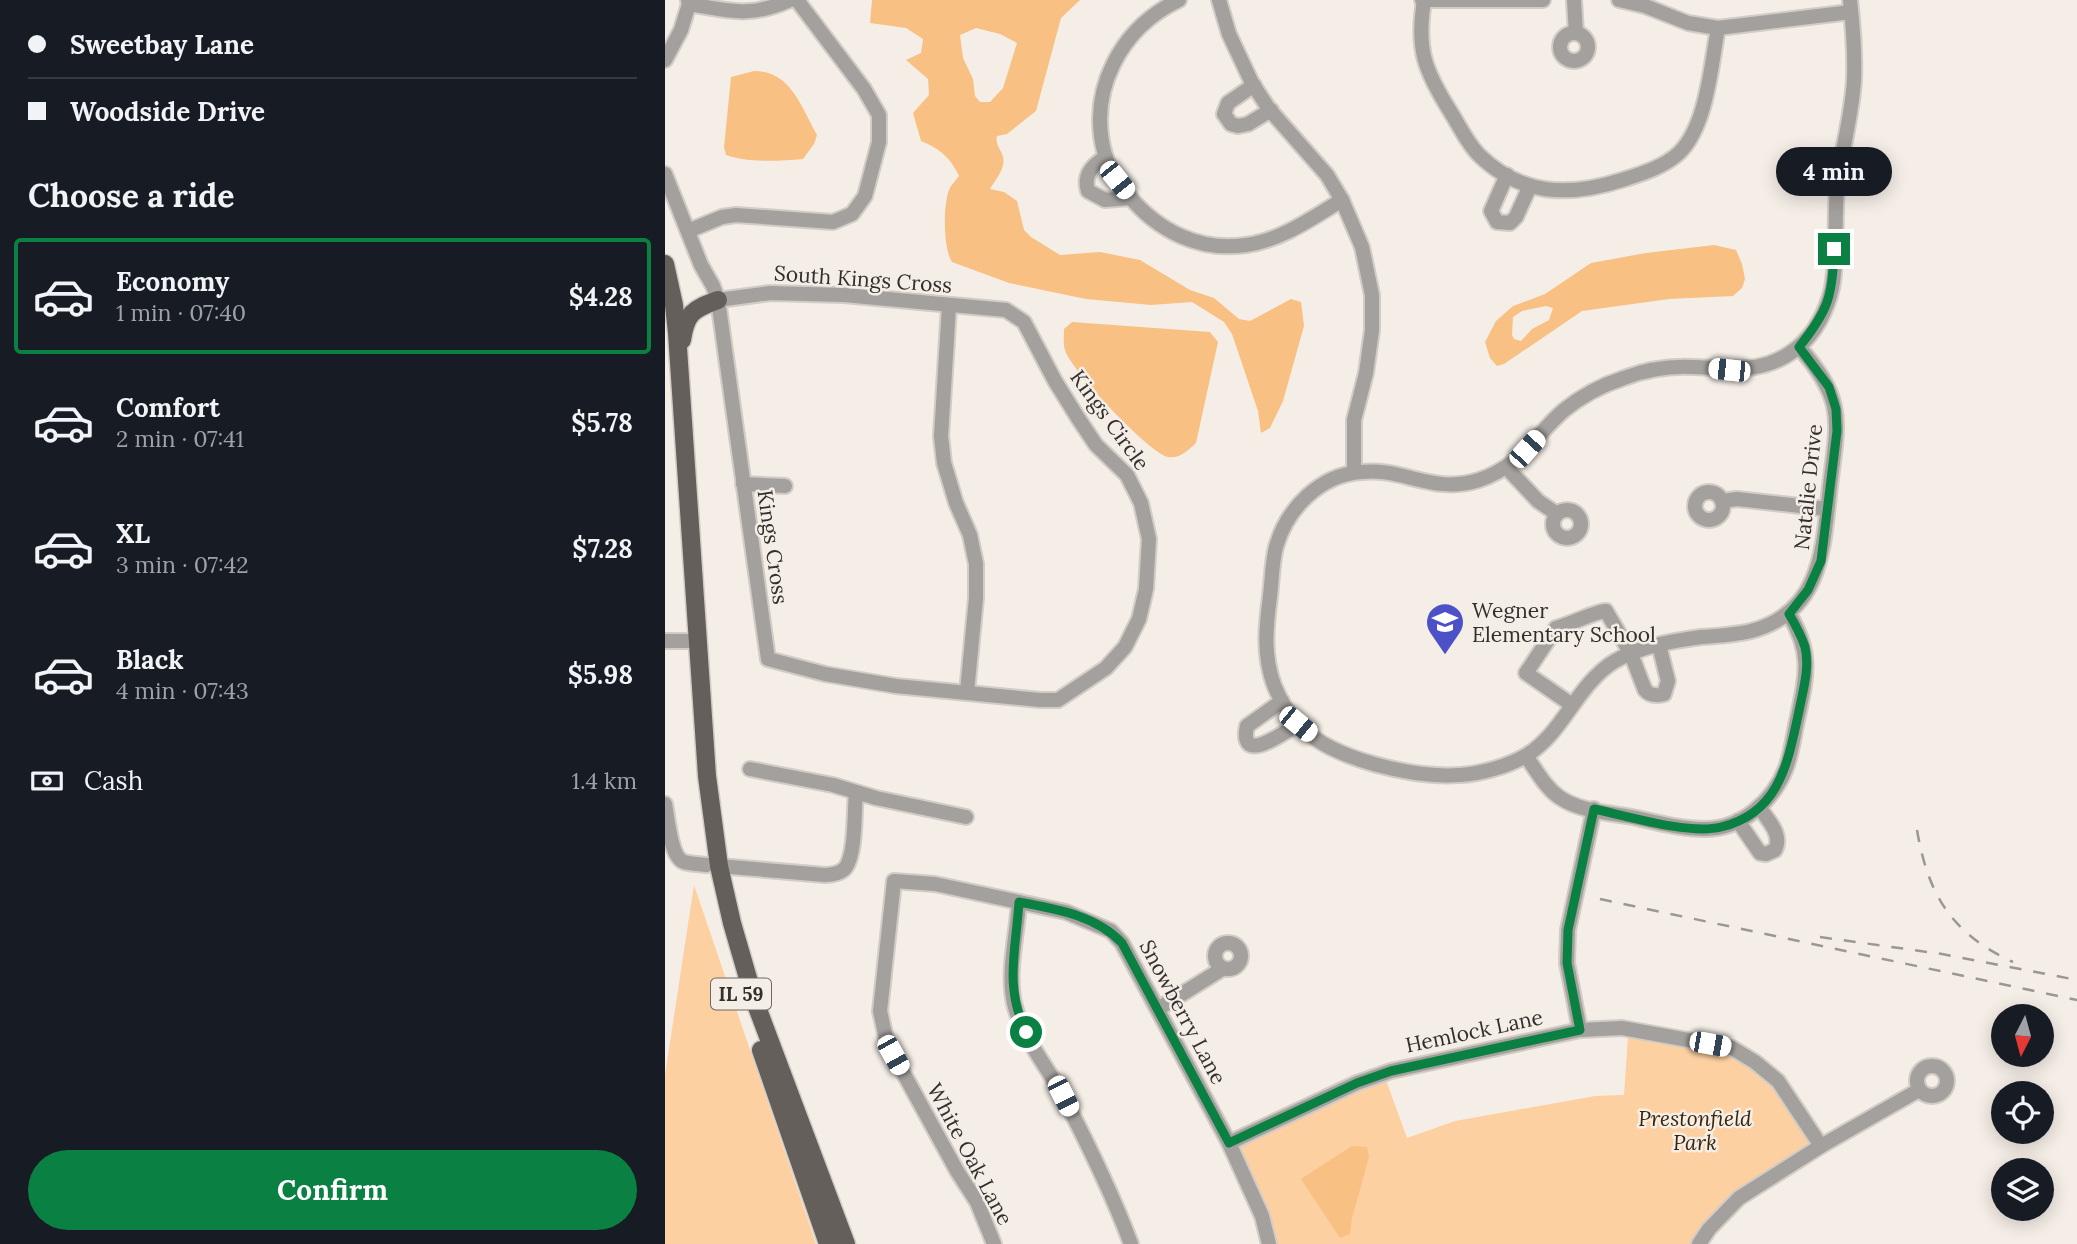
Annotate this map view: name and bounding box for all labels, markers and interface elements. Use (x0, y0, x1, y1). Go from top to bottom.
text: Sweetbay Lane (70, 28, 254, 61)
text: Woodside Drive (70, 95, 265, 128)
callout: 4 min (1776, 148, 1892, 196)
car (1096, 157, 1139, 203)
text: 4 min (1803, 157, 1865, 186)
text: Choose a ride (28, 175, 235, 216)
route end (1818, 233, 1850, 265)
street label: South Kings Cross (773, 259, 953, 299)
icon: car (32, 265, 95, 328)
text: Economy (116, 265, 229, 298)
text: $4.28 (569, 280, 633, 313)
text: 1 min · 07:40 (116, 298, 246, 327)
car (1708, 357, 1751, 383)
street label: Kings Circle (1064, 364, 1156, 476)
icon: car (32, 391, 95, 454)
text: Comfort (116, 391, 220, 424)
text: $5.78 (571, 406, 633, 439)
street label: Natalie Drive (1788, 423, 1828, 551)
text: 2 min · 07:41 (116, 424, 244, 453)
car (1506, 426, 1549, 472)
street label: Kings Cross (752, 488, 794, 606)
icon: car (32, 517, 95, 580)
text: XL (116, 517, 150, 550)
text: $7.28 (572, 532, 633, 565)
text: 3 min · 07:42 (116, 550, 249, 579)
place label: Wegner Elementary School (1472, 597, 1656, 648)
school or university icon: Wegner Elementary School (1424, 601, 1466, 656)
icon: car (32, 643, 95, 706)
text: Black (116, 643, 184, 676)
text: $5.98 (568, 658, 633, 691)
text: 4 min · 07:43 (116, 676, 249, 705)
car (1276, 703, 1321, 745)
icon: cash (28, 762, 66, 800)
text: Cash (84, 764, 143, 797)
text: 1.4 km (572, 766, 637, 795)
street label: Snowberry Lane (1134, 935, 1232, 1089)
road number: IL 59 (711, 978, 771, 1010)
street label: Hemlock Lane (1403, 1003, 1545, 1059)
north arrow (1991, 1004, 2055, 1068)
map controls (1991, 1004, 2054, 1221)
route start (1010, 1016, 1042, 1048)
car (1688, 1030, 1733, 1058)
car (874, 1032, 913, 1078)
car (1045, 1073, 1082, 1119)
street label: White Oak Lane (921, 1078, 1019, 1230)
button: locate (1991, 1081, 2054, 1144)
park label: Prestonfield Park (1638, 1105, 1752, 1156)
button: Confirm (28, 1150, 637, 1230)
button: layers (1991, 1158, 2054, 1221)

